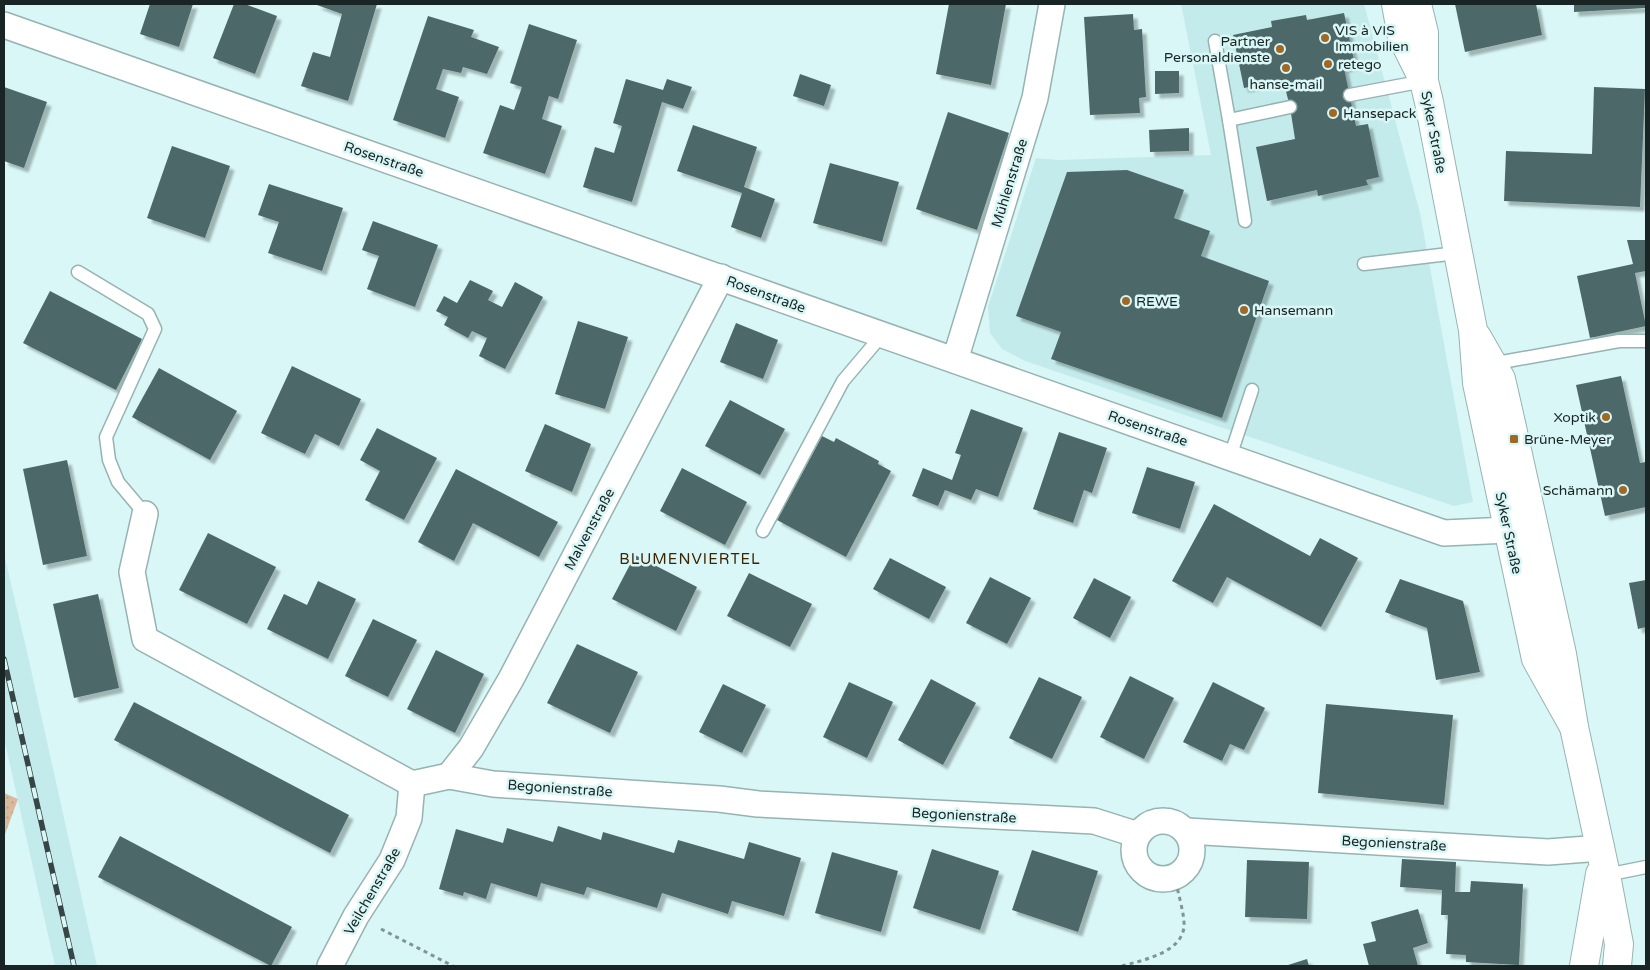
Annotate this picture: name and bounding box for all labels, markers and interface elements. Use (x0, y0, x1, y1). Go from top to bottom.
place label: VIS à VIS Immobilien (1335, 22, 1409, 55)
marker: VIS à VIS Immobilien (1319, 32, 1331, 44)
place label: Partner Personaldienste (1164, 33, 1271, 66)
marker: Partner Personaldienste (1274, 43, 1286, 55)
place label: retego (1338, 56, 1382, 73)
marker: retego (1322, 58, 1334, 70)
marker: hanse-mail (1280, 62, 1292, 74)
place label: hanse-mail (1250, 76, 1322, 93)
street label: Syker Straße (1417, 90, 1450, 175)
place label: Hansepack (1343, 105, 1417, 122)
marker: Hansepack (1327, 107, 1339, 119)
street label: Mühlenstraße (988, 137, 1031, 230)
street label: Rosenstraße (342, 138, 426, 181)
street label: Rosenstraße (724, 272, 808, 317)
place label: REWE (1136, 293, 1178, 310)
marker: REWE (1120, 295, 1132, 307)
place label: Hansemann (1254, 302, 1333, 319)
marker: Hansemann (1238, 304, 1250, 316)
street label: Rosenstraße (1106, 407, 1190, 450)
place label: Xoptik (1553, 409, 1596, 426)
marker: Xoptik (1600, 411, 1612, 423)
place label: Brüne-Meyer (1524, 431, 1612, 448)
marker: Brüne-Meyer (1508, 433, 1520, 445)
place label: Schämann (1543, 482, 1613, 499)
marker: Schämann (1617, 484, 1629, 496)
street label: Malvenstraße (561, 485, 618, 573)
street label: Syker Straße (1492, 491, 1526, 576)
district label: BLUMENVIERTEL (619, 550, 761, 568)
street label: Begonienstraße (507, 776, 613, 801)
street label: Begonienstraße (911, 804, 1017, 827)
street label: Begonienstraße (1341, 832, 1447, 855)
street label: Veilchenstraße (341, 845, 404, 938)

